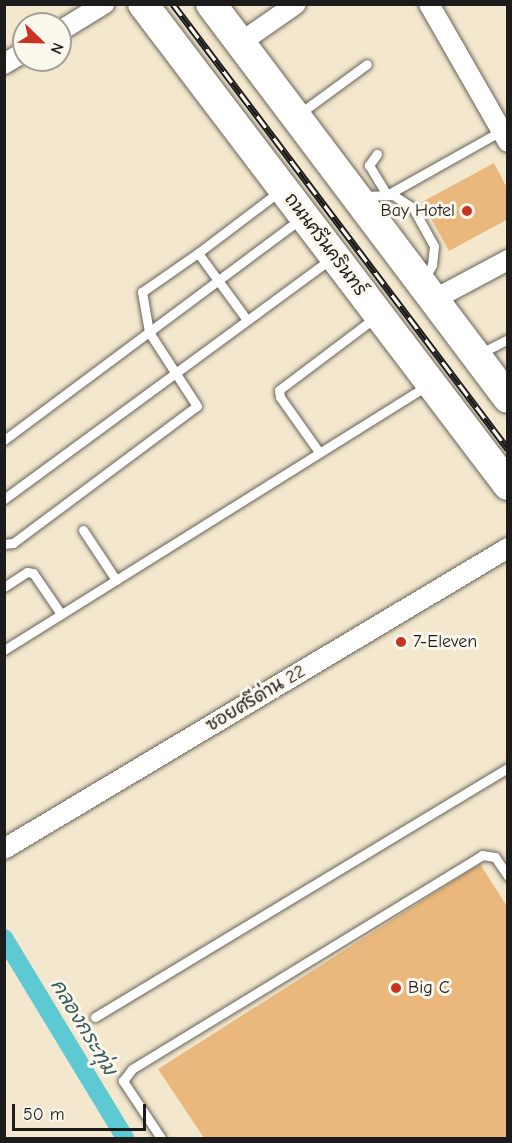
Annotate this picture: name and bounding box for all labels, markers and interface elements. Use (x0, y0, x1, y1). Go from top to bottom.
north arrow (12, 12, 72, 72)
text: N (46, 40, 67, 57)
street label: ถนนศรีนครินทร์ (279, 189, 371, 301)
place label: Bay Hotel (381, 200, 455, 222)
marker: Bay Hotel (460, 204, 474, 218)
place label: 7-Eleven (413, 631, 477, 653)
marker: 7-Eleven (394, 635, 408, 649)
street label: ซอยศรีด่าน 22 (202, 661, 310, 737)
water label: คลองกระทุ่ม (46, 974, 122, 1080)
place label: Big C (408, 977, 450, 999)
marker: Big C (389, 981, 403, 995)
scale bar (15, 1092, 148, 1130)
text: 50 m (23, 1104, 65, 1125)

